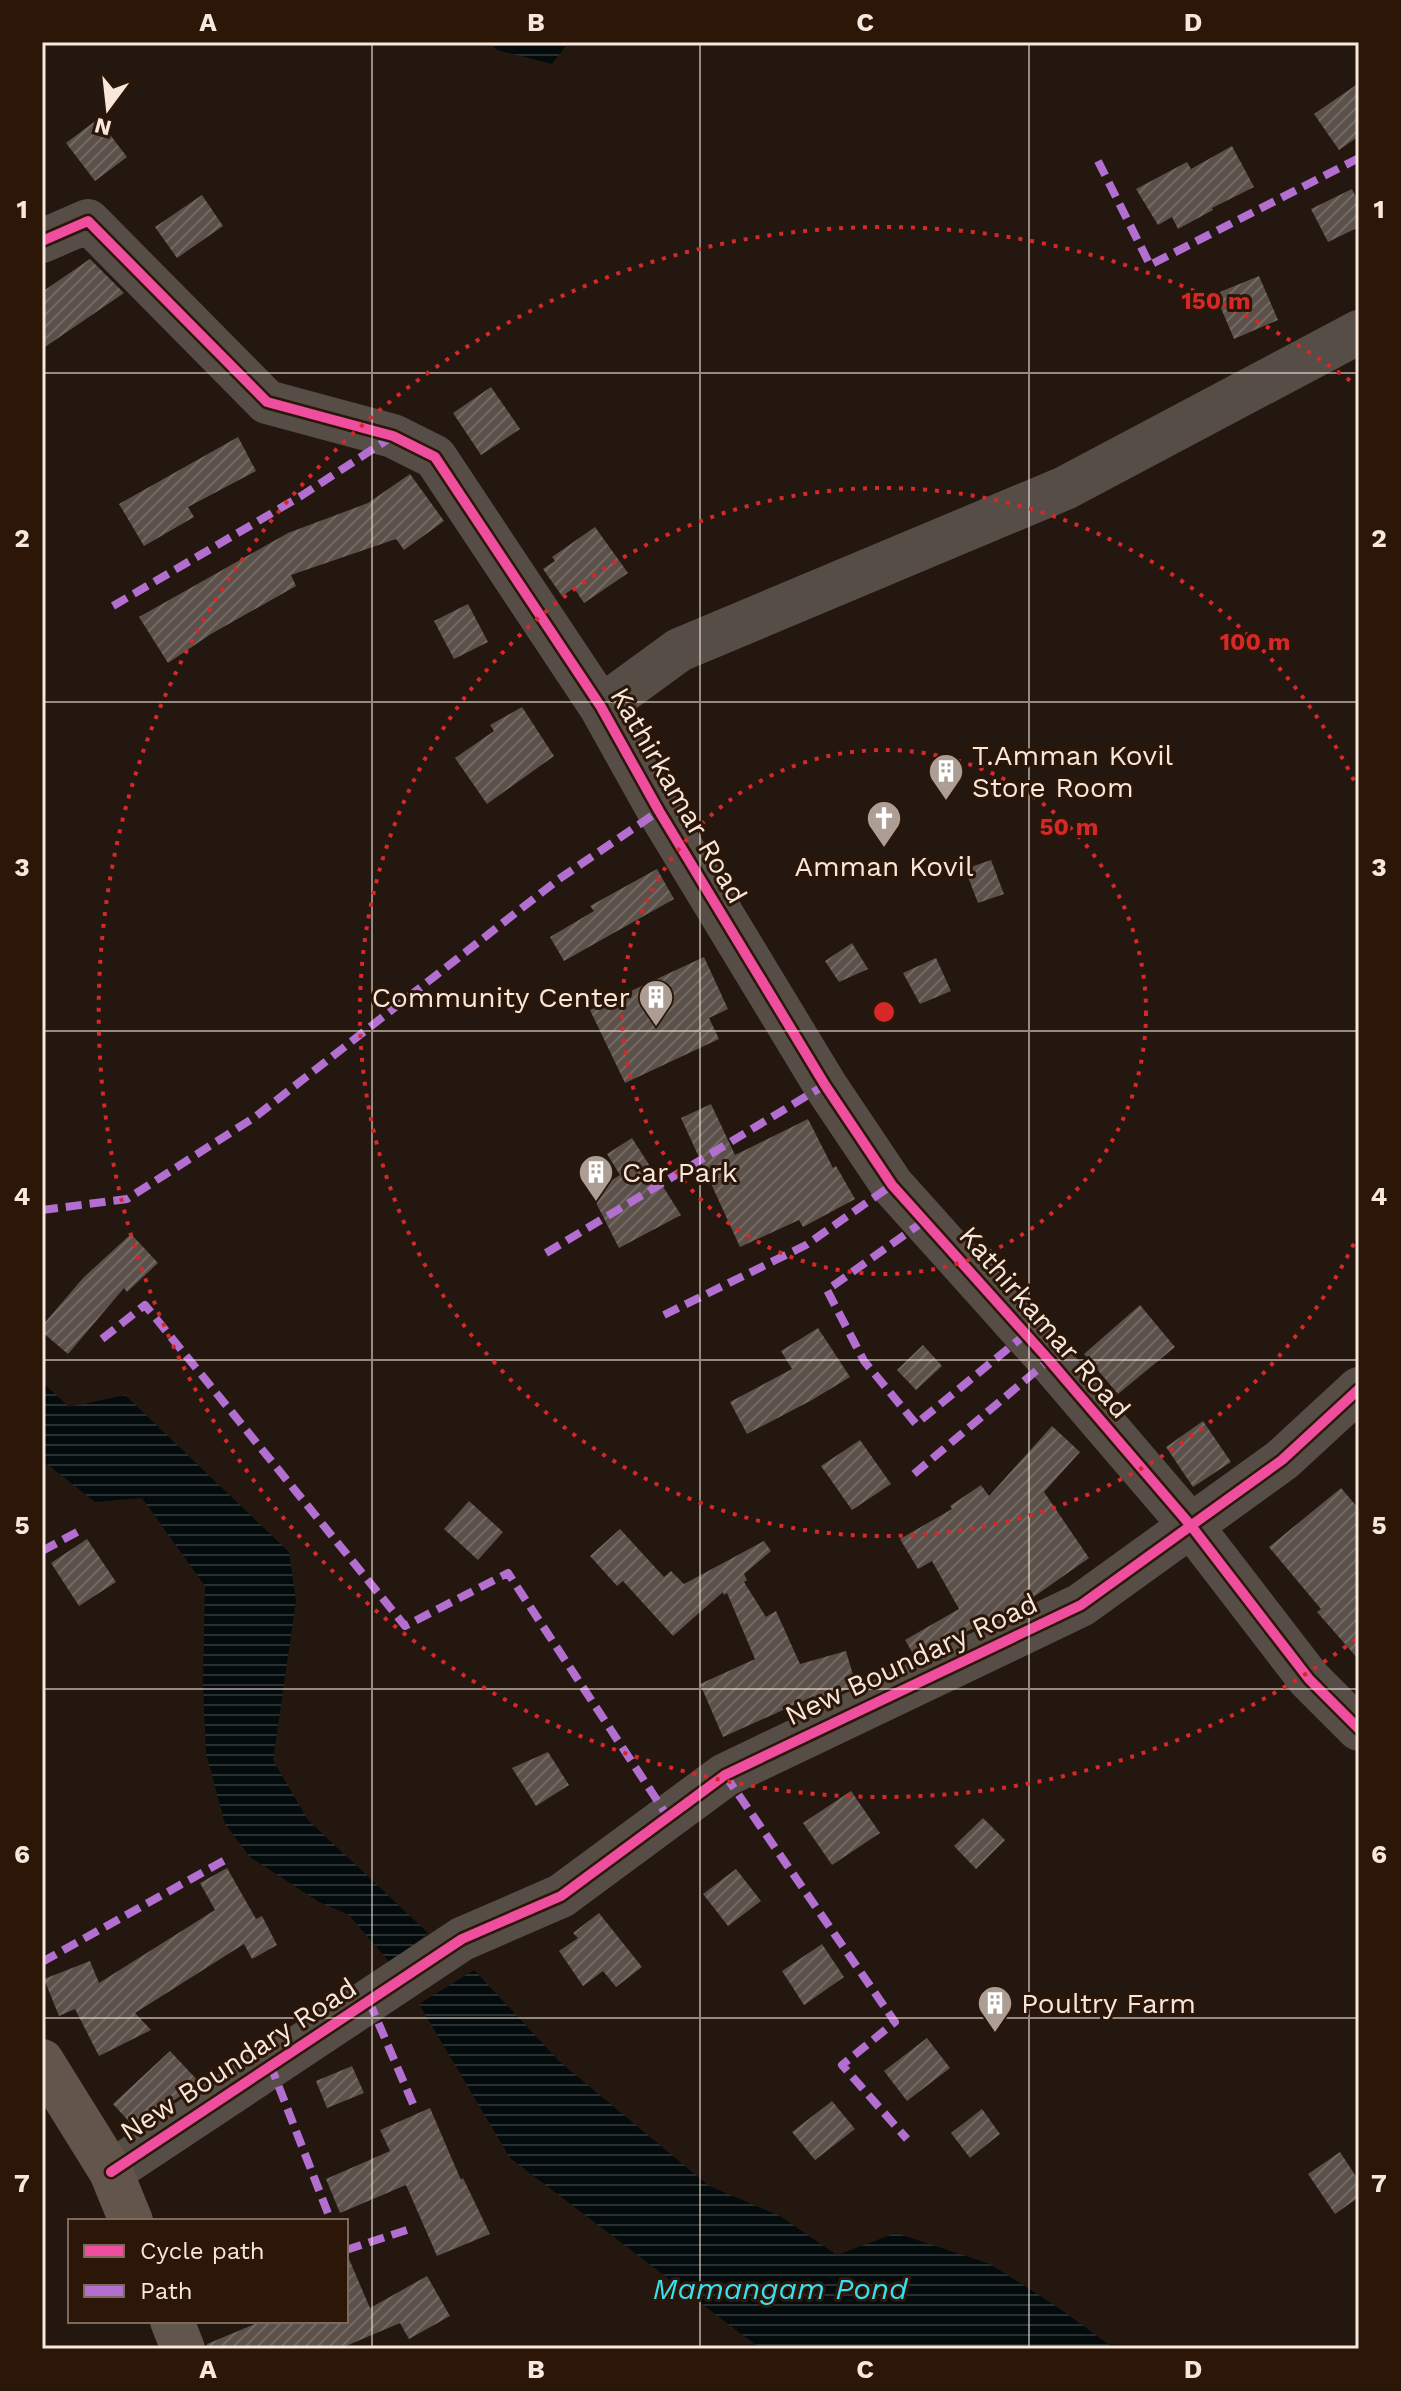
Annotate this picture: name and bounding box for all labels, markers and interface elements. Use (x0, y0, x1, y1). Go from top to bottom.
text: A (199, 7, 217, 37)
text: B (527, 7, 545, 37)
text: C (856, 7, 874, 37)
text: D (1184, 7, 1202, 37)
north arrow (68, 68, 148, 148)
text: N (92, 113, 114, 141)
text: 1 (16, 194, 28, 224)
text: 1 (1373, 194, 1385, 224)
text: 150 m (1181, 287, 1251, 315)
text: 2 (14, 523, 30, 553)
text: 2 (1371, 523, 1387, 553)
text: 100 m (1220, 628, 1290, 656)
street label: Kathirkamar Road (603, 681, 754, 909)
place label: T.Amman Kovil Store Room (972, 739, 1174, 804)
building icon: T.Amman Kovil Store Room (927, 752, 965, 802)
church icon: Amman Kovil (865, 799, 903, 849)
text: 50 m (1040, 813, 1098, 841)
place label: Amman Kovil (794, 850, 974, 883)
text: 3 (14, 852, 30, 882)
text: 3 (1371, 852, 1387, 882)
building icon: Community Center (637, 978, 675, 1028)
place label: Community Center (372, 981, 630, 1014)
centre of rings (870, 998, 898, 1026)
building icon: Car Park (577, 1153, 615, 1203)
place label: Car Park (622, 1156, 738, 1189)
text: 4 (14, 1181, 31, 1211)
text: 4 (1371, 1181, 1388, 1211)
street label: Kathirkamar Road (952, 1219, 1137, 1425)
text: 5 (14, 1510, 30, 1540)
text: 5 (1371, 1510, 1387, 1540)
street label: New Boundary Road (780, 1586, 1043, 1732)
text: 6 (14, 1839, 30, 1869)
text: 6 (1371, 1839, 1387, 1869)
street label: New Boundary Road (114, 1971, 362, 2148)
building icon: Poultry Farm (976, 1984, 1014, 2034)
place label: Poultry Farm (1021, 1987, 1196, 2020)
text: 7 (14, 2168, 30, 2198)
text: 7 (1371, 2168, 1387, 2198)
legend (68, 2219, 348, 2323)
text: Cycle path (140, 2237, 265, 2265)
water label: Mamangam Pond (653, 2271, 909, 2306)
text: Path (140, 2277, 193, 2305)
text: A (199, 2354, 217, 2384)
text: B (527, 2354, 545, 2384)
text: C (856, 2354, 874, 2384)
text: D (1184, 2354, 1202, 2384)

